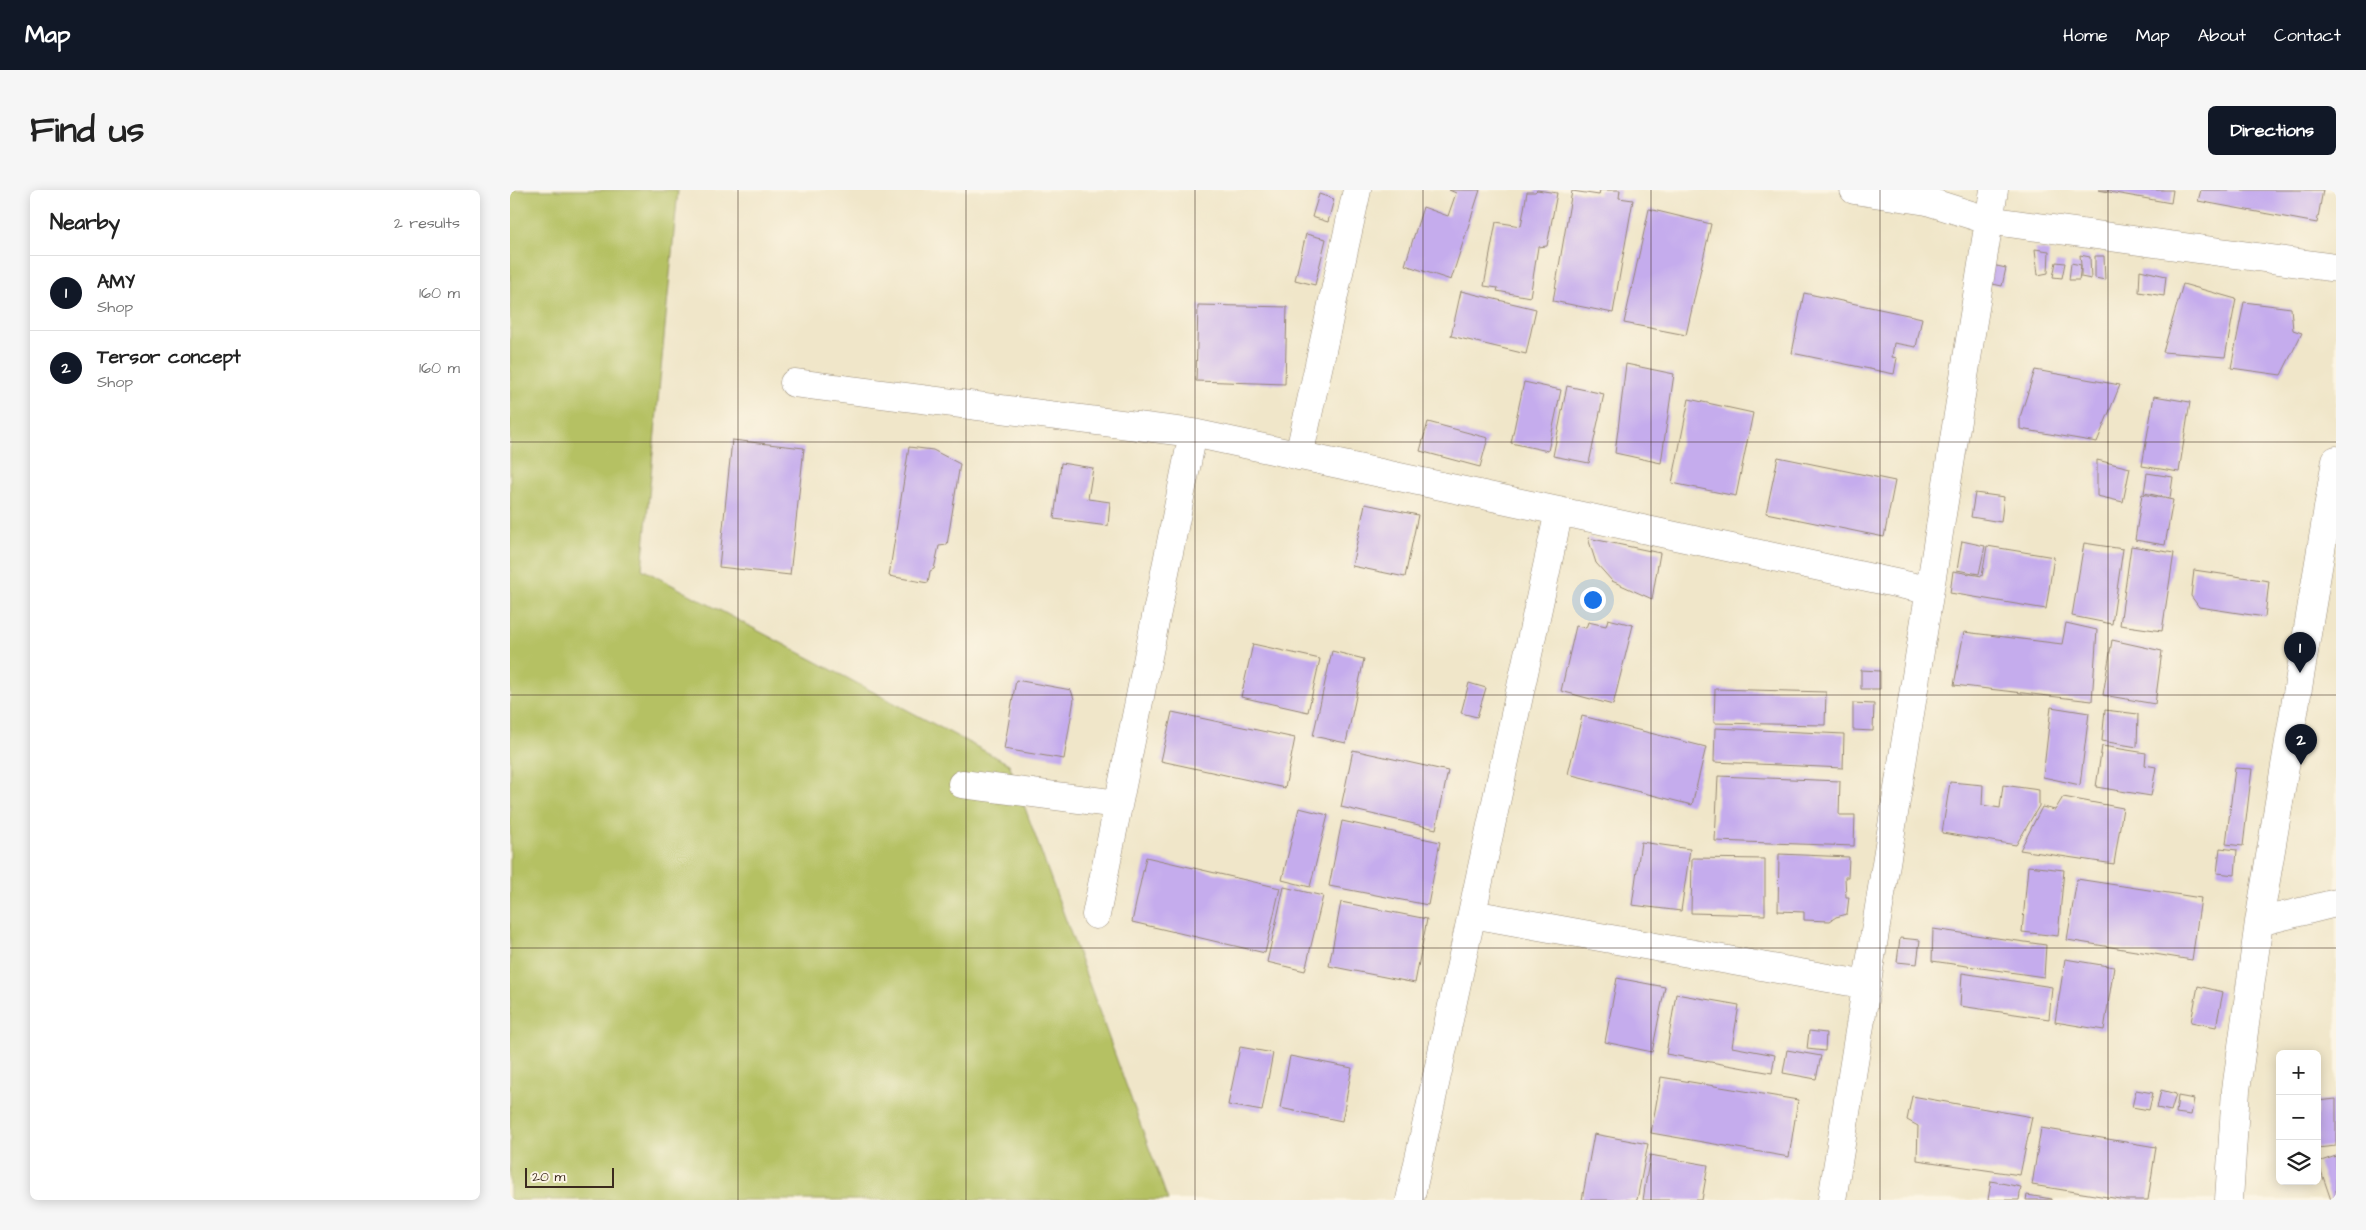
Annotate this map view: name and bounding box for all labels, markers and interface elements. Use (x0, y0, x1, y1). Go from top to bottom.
text: Map (25, 18, 70, 52)
text: Home (2063, 23, 2108, 48)
text: Map (2136, 23, 2170, 48)
text: About (2198, 23, 2246, 48)
text: Contact (2274, 23, 2341, 48)
text: Find us (30, 106, 144, 155)
button: Directions (2208, 106, 2336, 155)
text: Nearby (50, 208, 120, 237)
text: 2 results (394, 212, 460, 234)
text: AMY (97, 269, 135, 296)
text: 1 (65, 282, 67, 304)
text: 160 m (419, 282, 460, 304)
text: Shop (97, 296, 133, 318)
text: Tersor concept (97, 344, 241, 371)
text: 2 (61, 357, 71, 379)
text: 160 m (419, 357, 460, 379)
text: Shop (97, 371, 133, 393)
your location (1580, 587, 1606, 613)
pin: 1 (2284, 632, 2316, 673)
pin: 2 (2285, 724, 2317, 765)
map controls (2276, 1050, 2321, 1185)
button: + (2276, 1050, 2321, 1095)
button: − (2276, 1095, 2321, 1140)
button: layers (2276, 1140, 2321, 1185)
scale bar (525, 1165, 614, 1188)
text: 20 m (532, 1167, 565, 1187)

